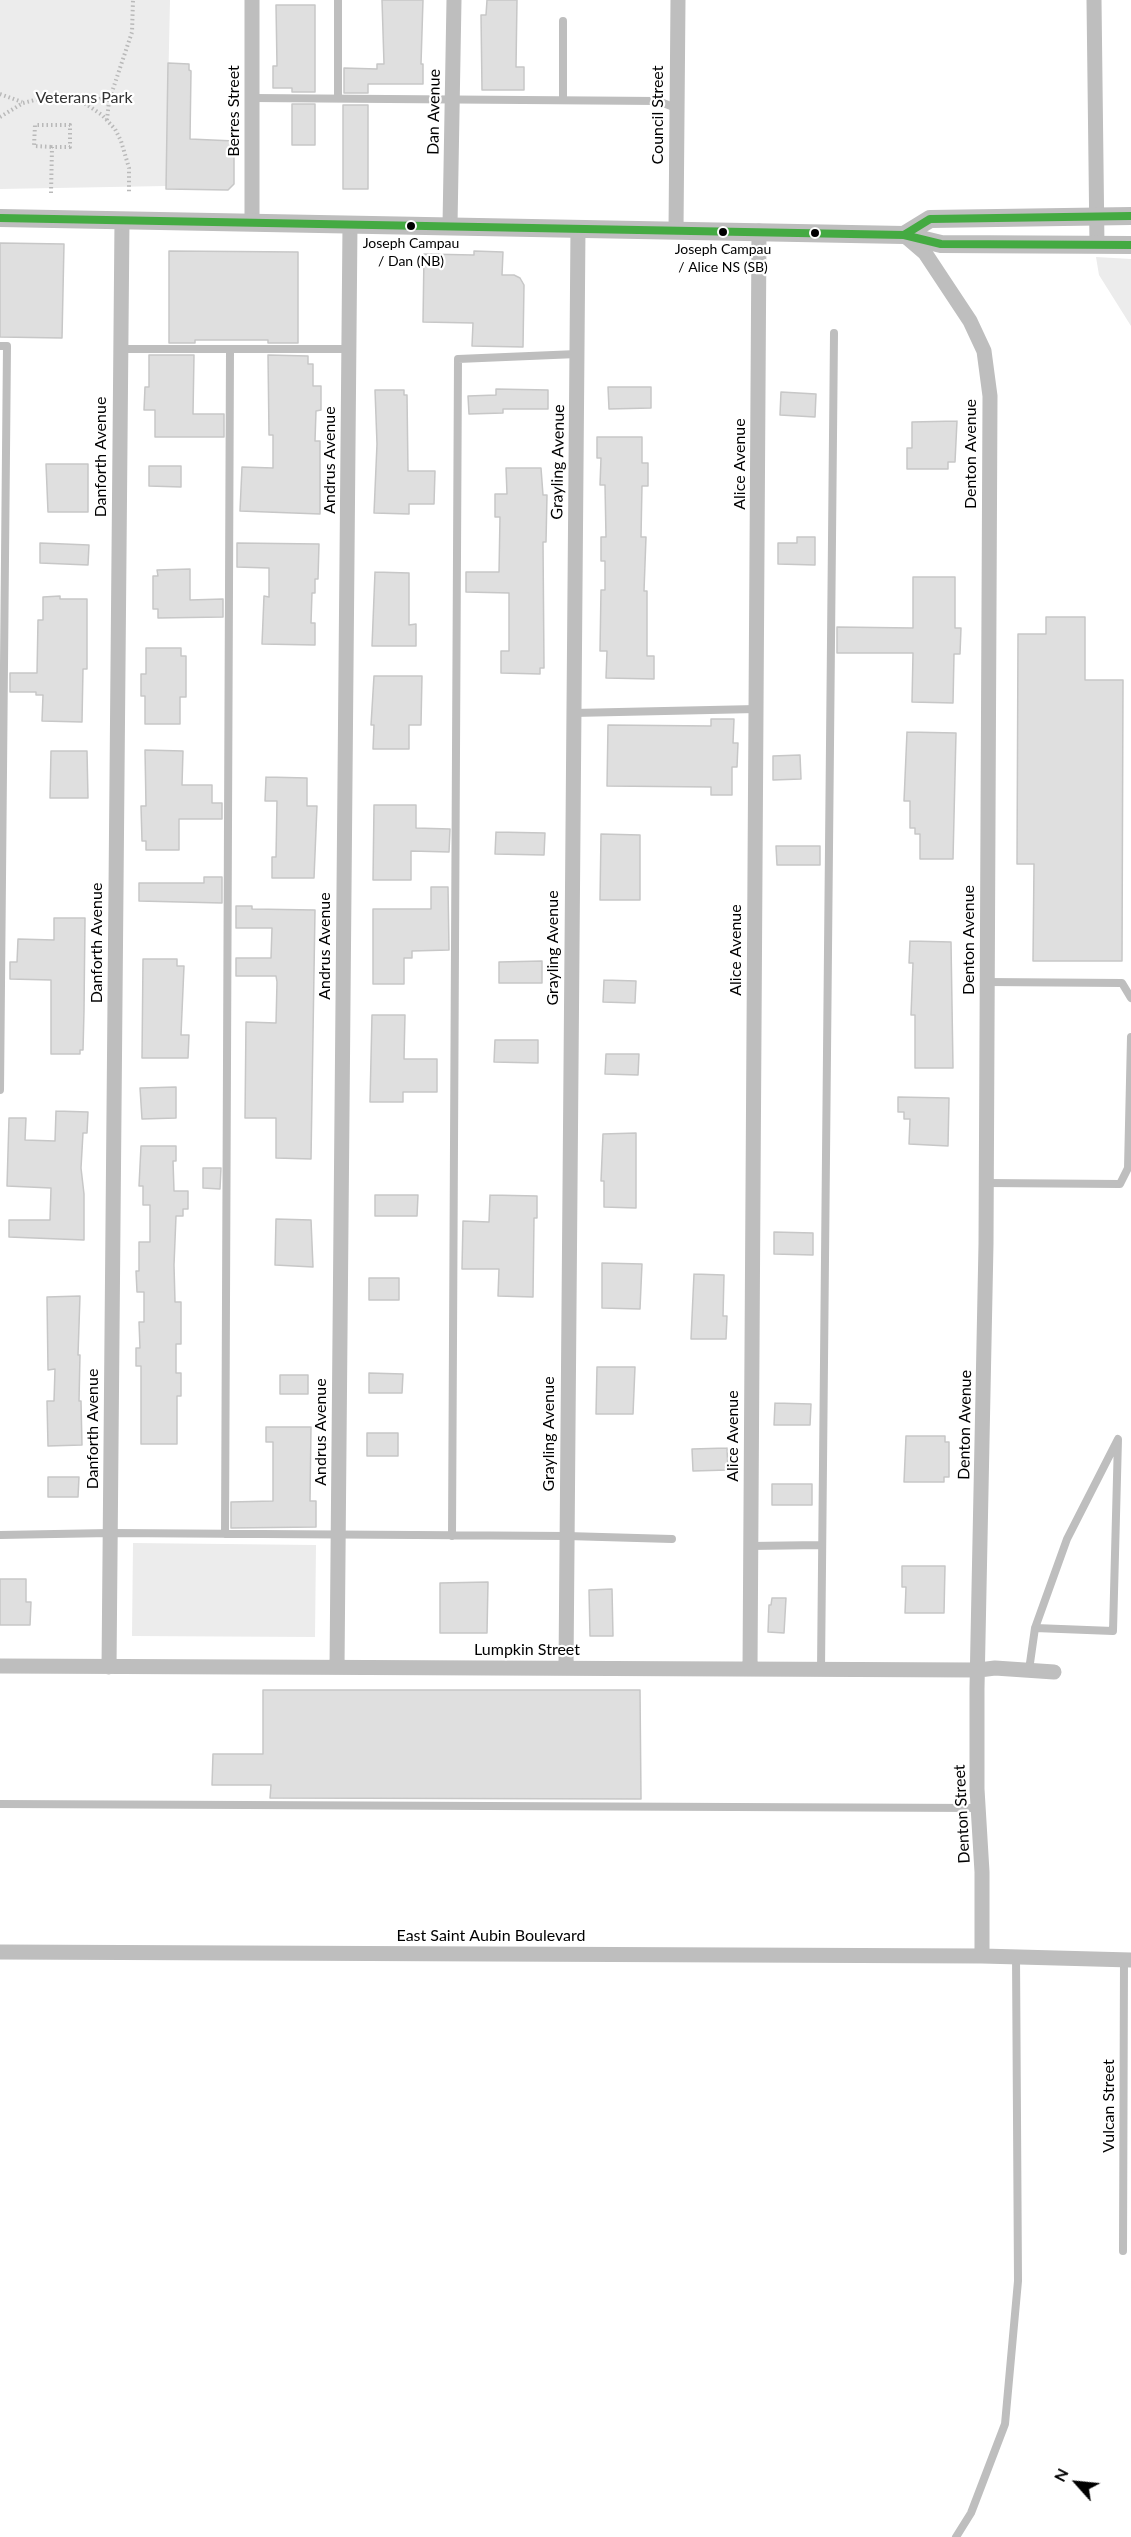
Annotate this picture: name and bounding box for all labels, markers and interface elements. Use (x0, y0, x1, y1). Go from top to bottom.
street label: Berres Street (224, 65, 244, 157)
street label: Council Street (648, 66, 668, 164)
street label: Dan Avenue (424, 69, 444, 155)
park label: Veterans Park (35, 88, 133, 108)
marker: Joseph Campau / Dan (NB) (405, 220, 417, 232)
marker: Joseph Campau / Alice NS (SB) (717, 226, 729, 238)
unlabelled marker (809, 227, 821, 239)
place label: Joseph Campau / Dan (NB) (363, 235, 459, 268)
place label: Joseph Campau / Alice NS (SB) (675, 241, 771, 274)
street label: Danforth Avenue (91, 397, 111, 517)
street label: Denton Avenue (961, 399, 981, 509)
street label: Grayling Avenue (547, 404, 569, 520)
street label: Andrus Avenue (320, 406, 340, 514)
street label: Alice Avenue (730, 418, 750, 510)
street label: Danforth Avenue (87, 883, 107, 1003)
street label: Denton Avenue (959, 885, 979, 995)
street label: Grayling Avenue (543, 890, 563, 1006)
street label: Andrus Avenue (315, 892, 335, 1000)
street label: Alice Avenue (726, 904, 746, 996)
street label: Danforth Avenue (83, 1369, 103, 1489)
street label: Denton Avenue (954, 1370, 976, 1480)
street label: Grayling Avenue (539, 1376, 559, 1492)
street label: Andrus Avenue (311, 1378, 331, 1486)
street label: Alice Avenue (723, 1390, 743, 1482)
street label: Lumpkin Street (474, 1640, 580, 1660)
street label: Denton Street (950, 1764, 974, 1864)
street label: East Saint Aubin Boulevard (396, 1926, 586, 1946)
street label: Vulcan Street (1099, 2059, 1119, 2153)
north arrow (1047, 2453, 1107, 2513)
text: N (1049, 2465, 1072, 2484)

